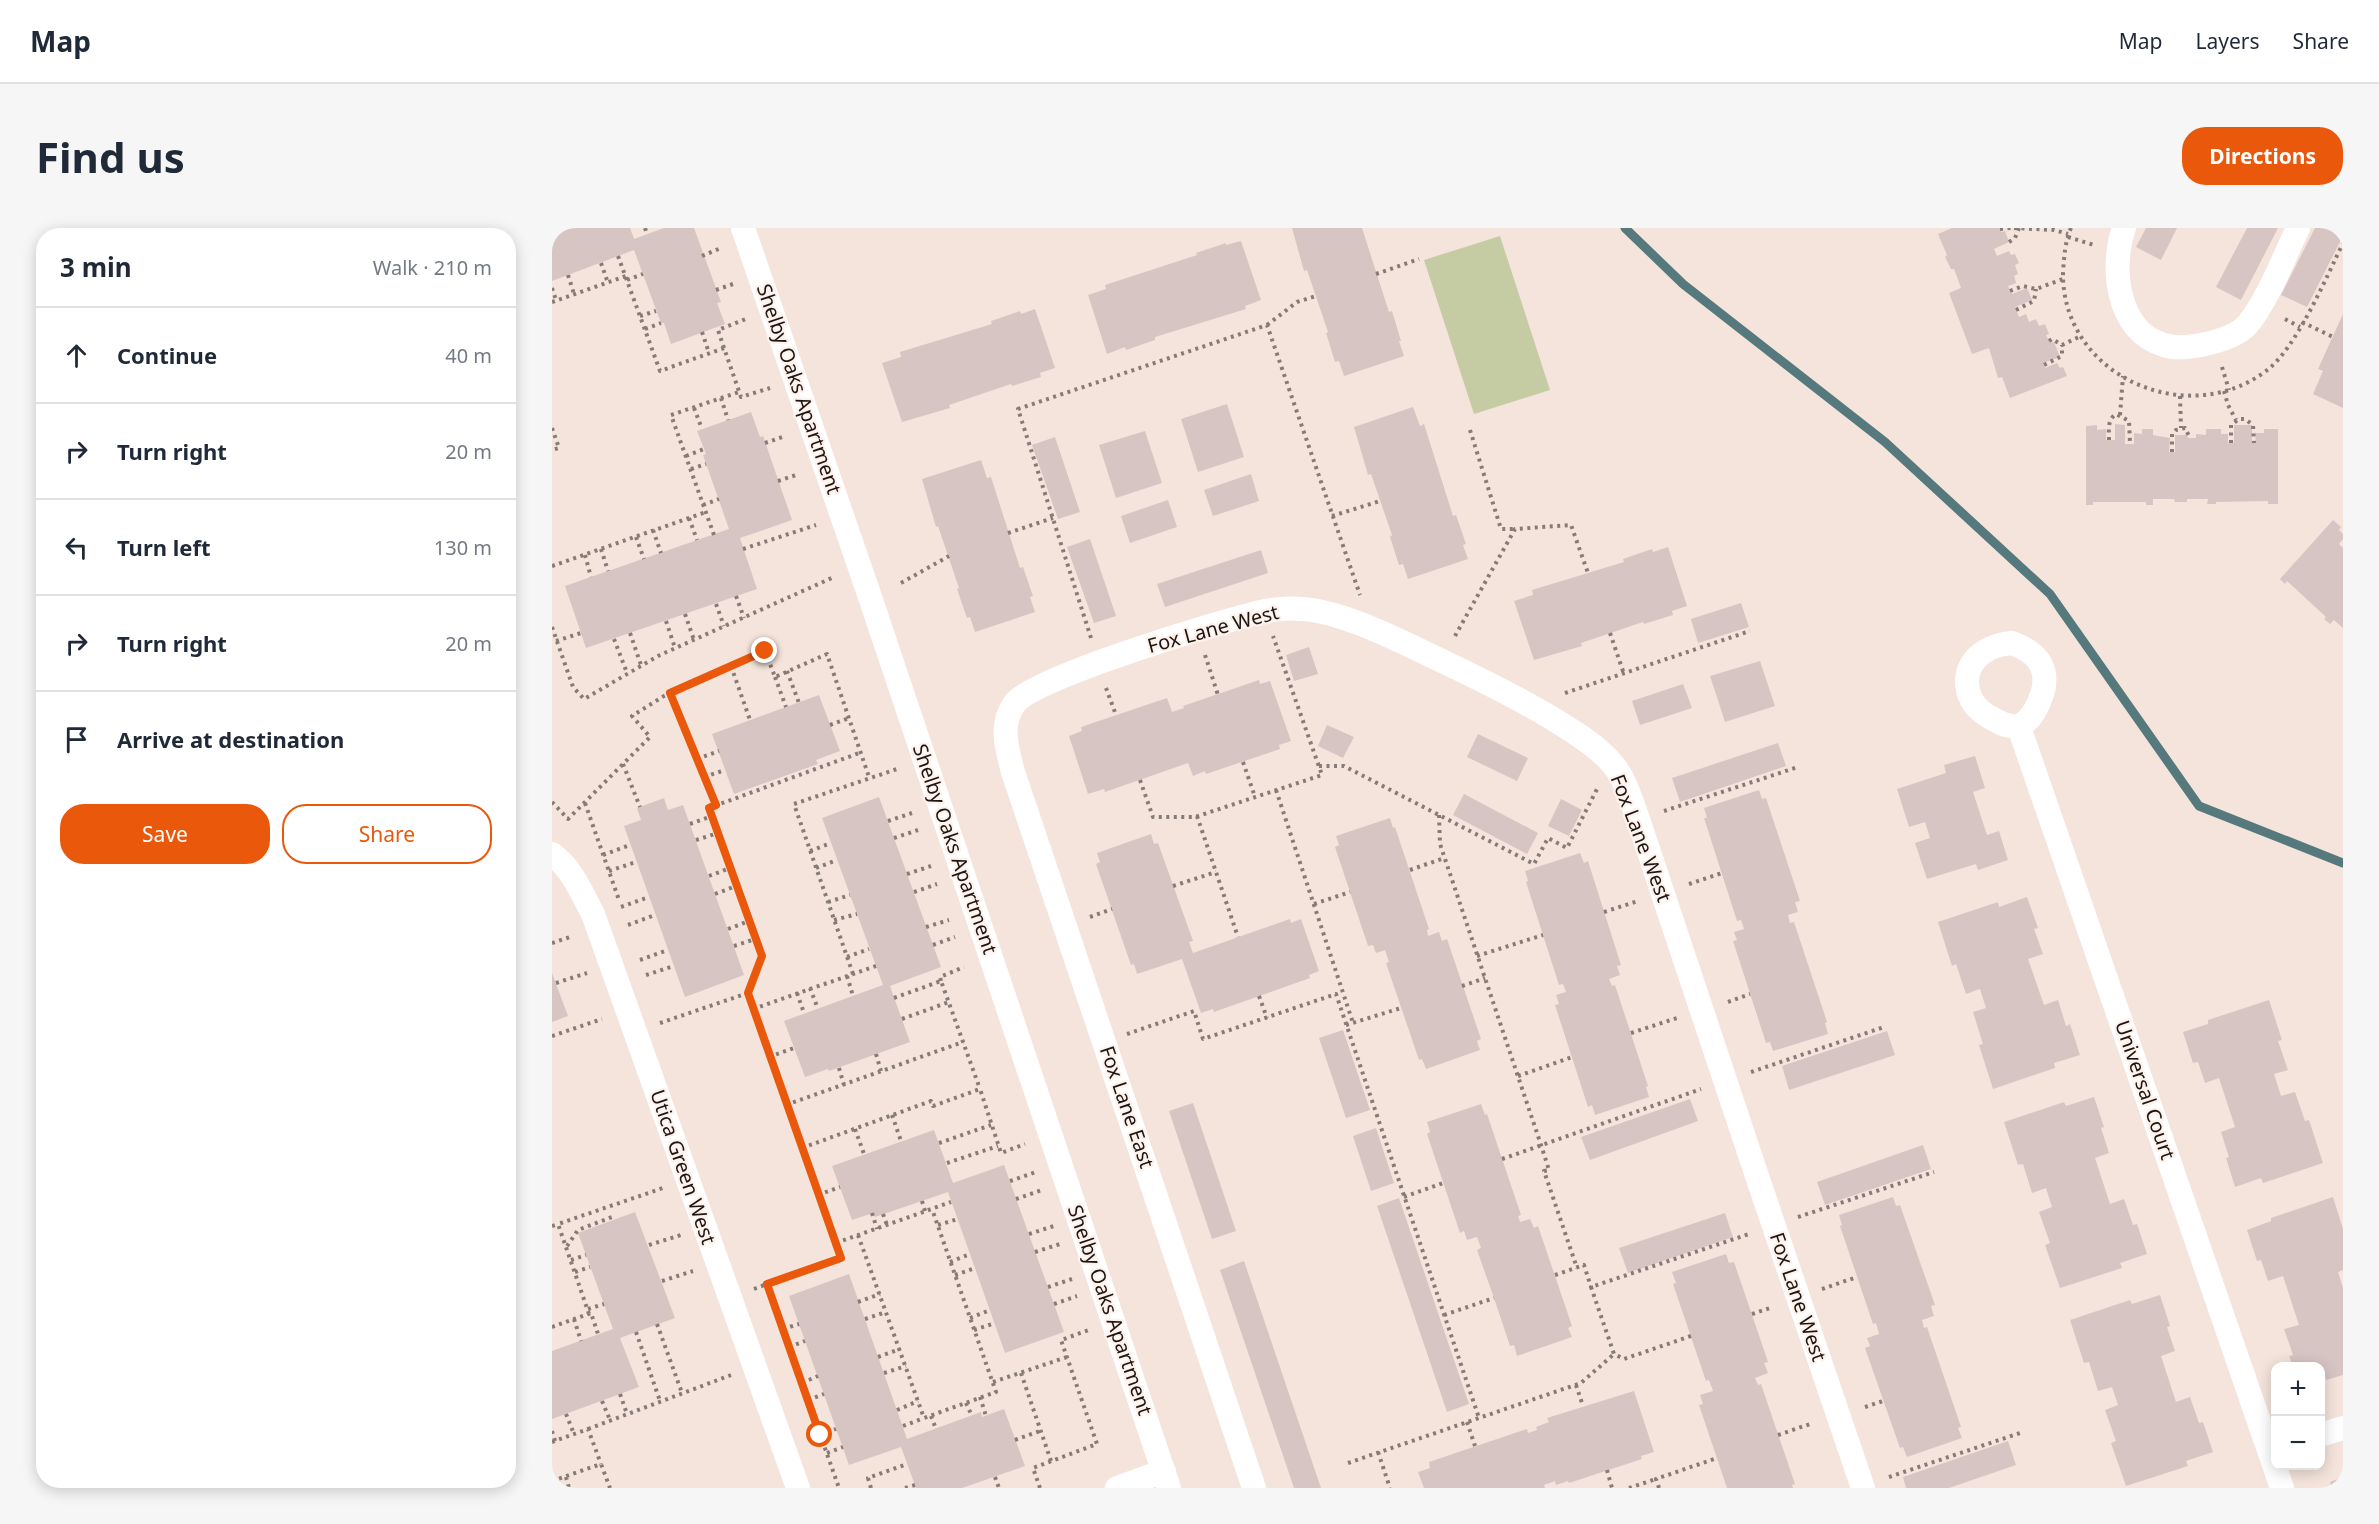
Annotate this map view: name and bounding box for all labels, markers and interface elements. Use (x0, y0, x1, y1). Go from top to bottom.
text: Map (30, 22, 91, 60)
text: Map (2119, 27, 2163, 55)
text: Layers (2196, 27, 2260, 55)
text: Share (2293, 27, 2349, 55)
button: Directions (2182, 127, 2343, 185)
text: Find us (36, 128, 185, 185)
text: 3 min (60, 249, 132, 285)
text: Walk · 210 m (373, 254, 492, 281)
street label: Shelby Oaks Apartment (751, 280, 848, 498)
icon: ahead (60, 339, 93, 372)
text: Continue (117, 340, 217, 370)
text: 40 m (445, 342, 492, 369)
icon: right (60, 435, 93, 468)
text: Turn right (117, 436, 227, 466)
text: 20 m (445, 438, 492, 465)
icon: left (60, 531, 93, 564)
text: Turn left (117, 532, 211, 562)
text: 130 m (434, 534, 492, 561)
street label: Fox Lane West (1144, 598, 1281, 659)
icon: right (60, 627, 93, 660)
text: Turn right (117, 628, 227, 658)
text: 20 m (445, 630, 492, 657)
route end (751, 637, 777, 663)
icon: arrive (60, 723, 93, 756)
text: Arrive at destination (117, 724, 344, 754)
street label: Shelby Oaks Apartment (907, 740, 1004, 958)
street label: Fox Lane West (1605, 770, 1678, 906)
button: Save (60, 804, 270, 864)
button: Share (282, 804, 492, 864)
street label: Universal Court (2109, 1017, 2182, 1163)
street label: Fox Lane East (1094, 1042, 1161, 1172)
street label: Utica Green West (644, 1086, 723, 1248)
street label: Shelby Oaks Apartment (1062, 1201, 1159, 1419)
street label: Fox Lane West (1764, 1229, 1833, 1365)
map controls (2271, 1362, 2325, 1470)
button: + (2271, 1362, 2325, 1416)
button: − (2271, 1416, 2325, 1470)
route start (806, 1421, 832, 1447)

